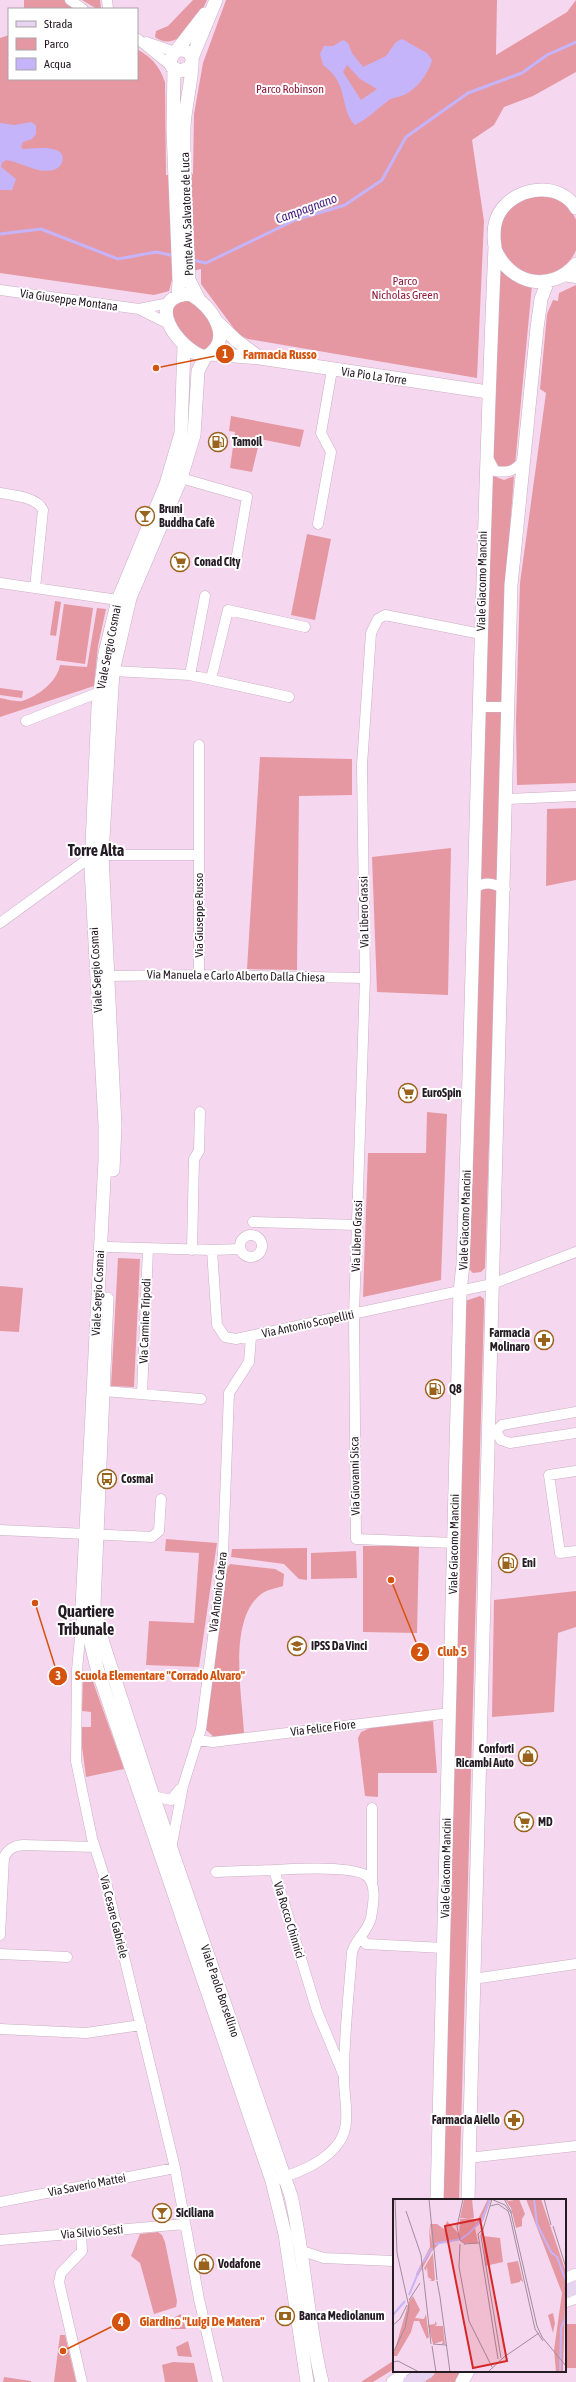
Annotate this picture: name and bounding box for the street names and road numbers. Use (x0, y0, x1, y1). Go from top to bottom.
street label: Ponte Avv. Salvatore de Luca (178, 152, 196, 276)
street label: Via Giuseppe Montana (19, 286, 119, 314)
street label: Via Pio La Torre (340, 364, 408, 388)
street label: Viale Giacomo Mancini (474, 531, 490, 631)
street label: Viale Sergio Cosmai (94, 604, 124, 690)
street label: Via Giuseppe Russo (192, 872, 206, 957)
street label: Via Libero Grassi (356, 876, 372, 948)
street label: Viale Sergio Cosmai (87, 927, 105, 1013)
street label: Via Manuela e Carlo Alberto Dalla Chiesa (147, 967, 325, 985)
street label: Viale Giacomo Mancini (456, 1170, 474, 1270)
street label: Via Libero Grassi (349, 1200, 365, 1272)
street label: Viale Sergio Cosmai (89, 1250, 107, 1336)
street label: Via Carmine Tripodi (137, 1278, 153, 1364)
street label: Via Antonio Scopelliti (261, 1307, 355, 1341)
street label: Via Giovanni Sisca (347, 1436, 363, 1516)
street label: Viale Giacomo Mancini (446, 1494, 462, 1594)
street label: Via Antonio Catera (206, 1551, 230, 1633)
street label: Via Felice Fiore (290, 1717, 356, 1739)
street label: Viale Giacomo Mancini (438, 1818, 454, 1918)
street label: Via Cesare Gabriele (97, 1874, 131, 1960)
street label: Via Rocco Chinnici (271, 1880, 307, 1960)
street label: Viale Paolo Borsellino (198, 1943, 242, 2039)
street label: Via Saverio Mattei (47, 2171, 127, 2199)
street label: Via Silvio Sesti (60, 2222, 124, 2242)

